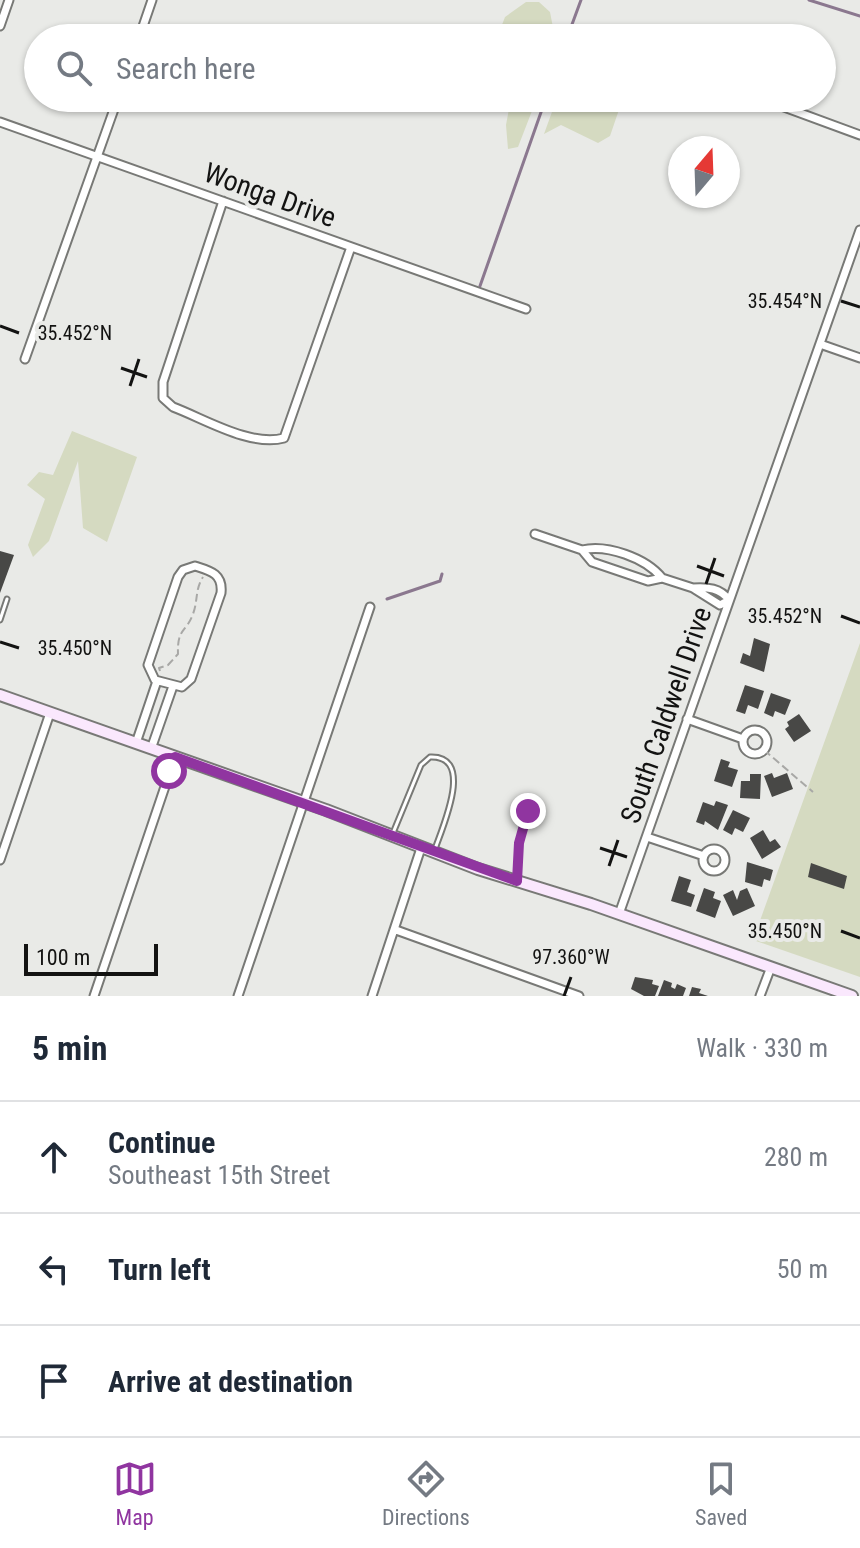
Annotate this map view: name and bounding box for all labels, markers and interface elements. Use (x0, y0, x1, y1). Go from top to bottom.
search box (24, 24, 836, 112)
icon: search (52, 46, 96, 90)
text: Search here (116, 51, 256, 86)
north arrow (668, 136, 740, 208)
street label: Wonga Drive (200, 156, 340, 234)
text: 35.454°N (748, 289, 822, 313)
text: 35.452°N (38, 321, 112, 345)
street label: South Caldwell Drive (614, 603, 718, 827)
text: 35.452°N (748, 604, 822, 628)
text: 35.450°N (38, 636, 112, 660)
route start (151, 753, 187, 789)
route end (510, 793, 546, 829)
text: 35.450°N (748, 919, 822, 943)
scale bar (24, 940, 158, 976)
text: 100 m (36, 945, 90, 970)
text: 97.360°W (532, 945, 610, 969)
text: 5 min (32, 1028, 108, 1068)
text: Walk · 330 m (696, 1033, 828, 1063)
text: Continue (108, 1125, 215, 1160)
icon: ahead (32, 1135, 76, 1179)
text: 280 m (764, 1142, 828, 1172)
text: Southeast 15th Street (108, 1160, 330, 1190)
icon: left (32, 1247, 76, 1291)
text: Turn left (108, 1252, 211, 1287)
text: 50 m (777, 1254, 828, 1284)
icon: arrive (32, 1359, 76, 1403)
text: Arrive at destination (108, 1364, 353, 1399)
tab: Map (113, 1457, 157, 1530)
tab: Directions (382, 1457, 470, 1530)
tab: Saved (695, 1457, 747, 1530)

